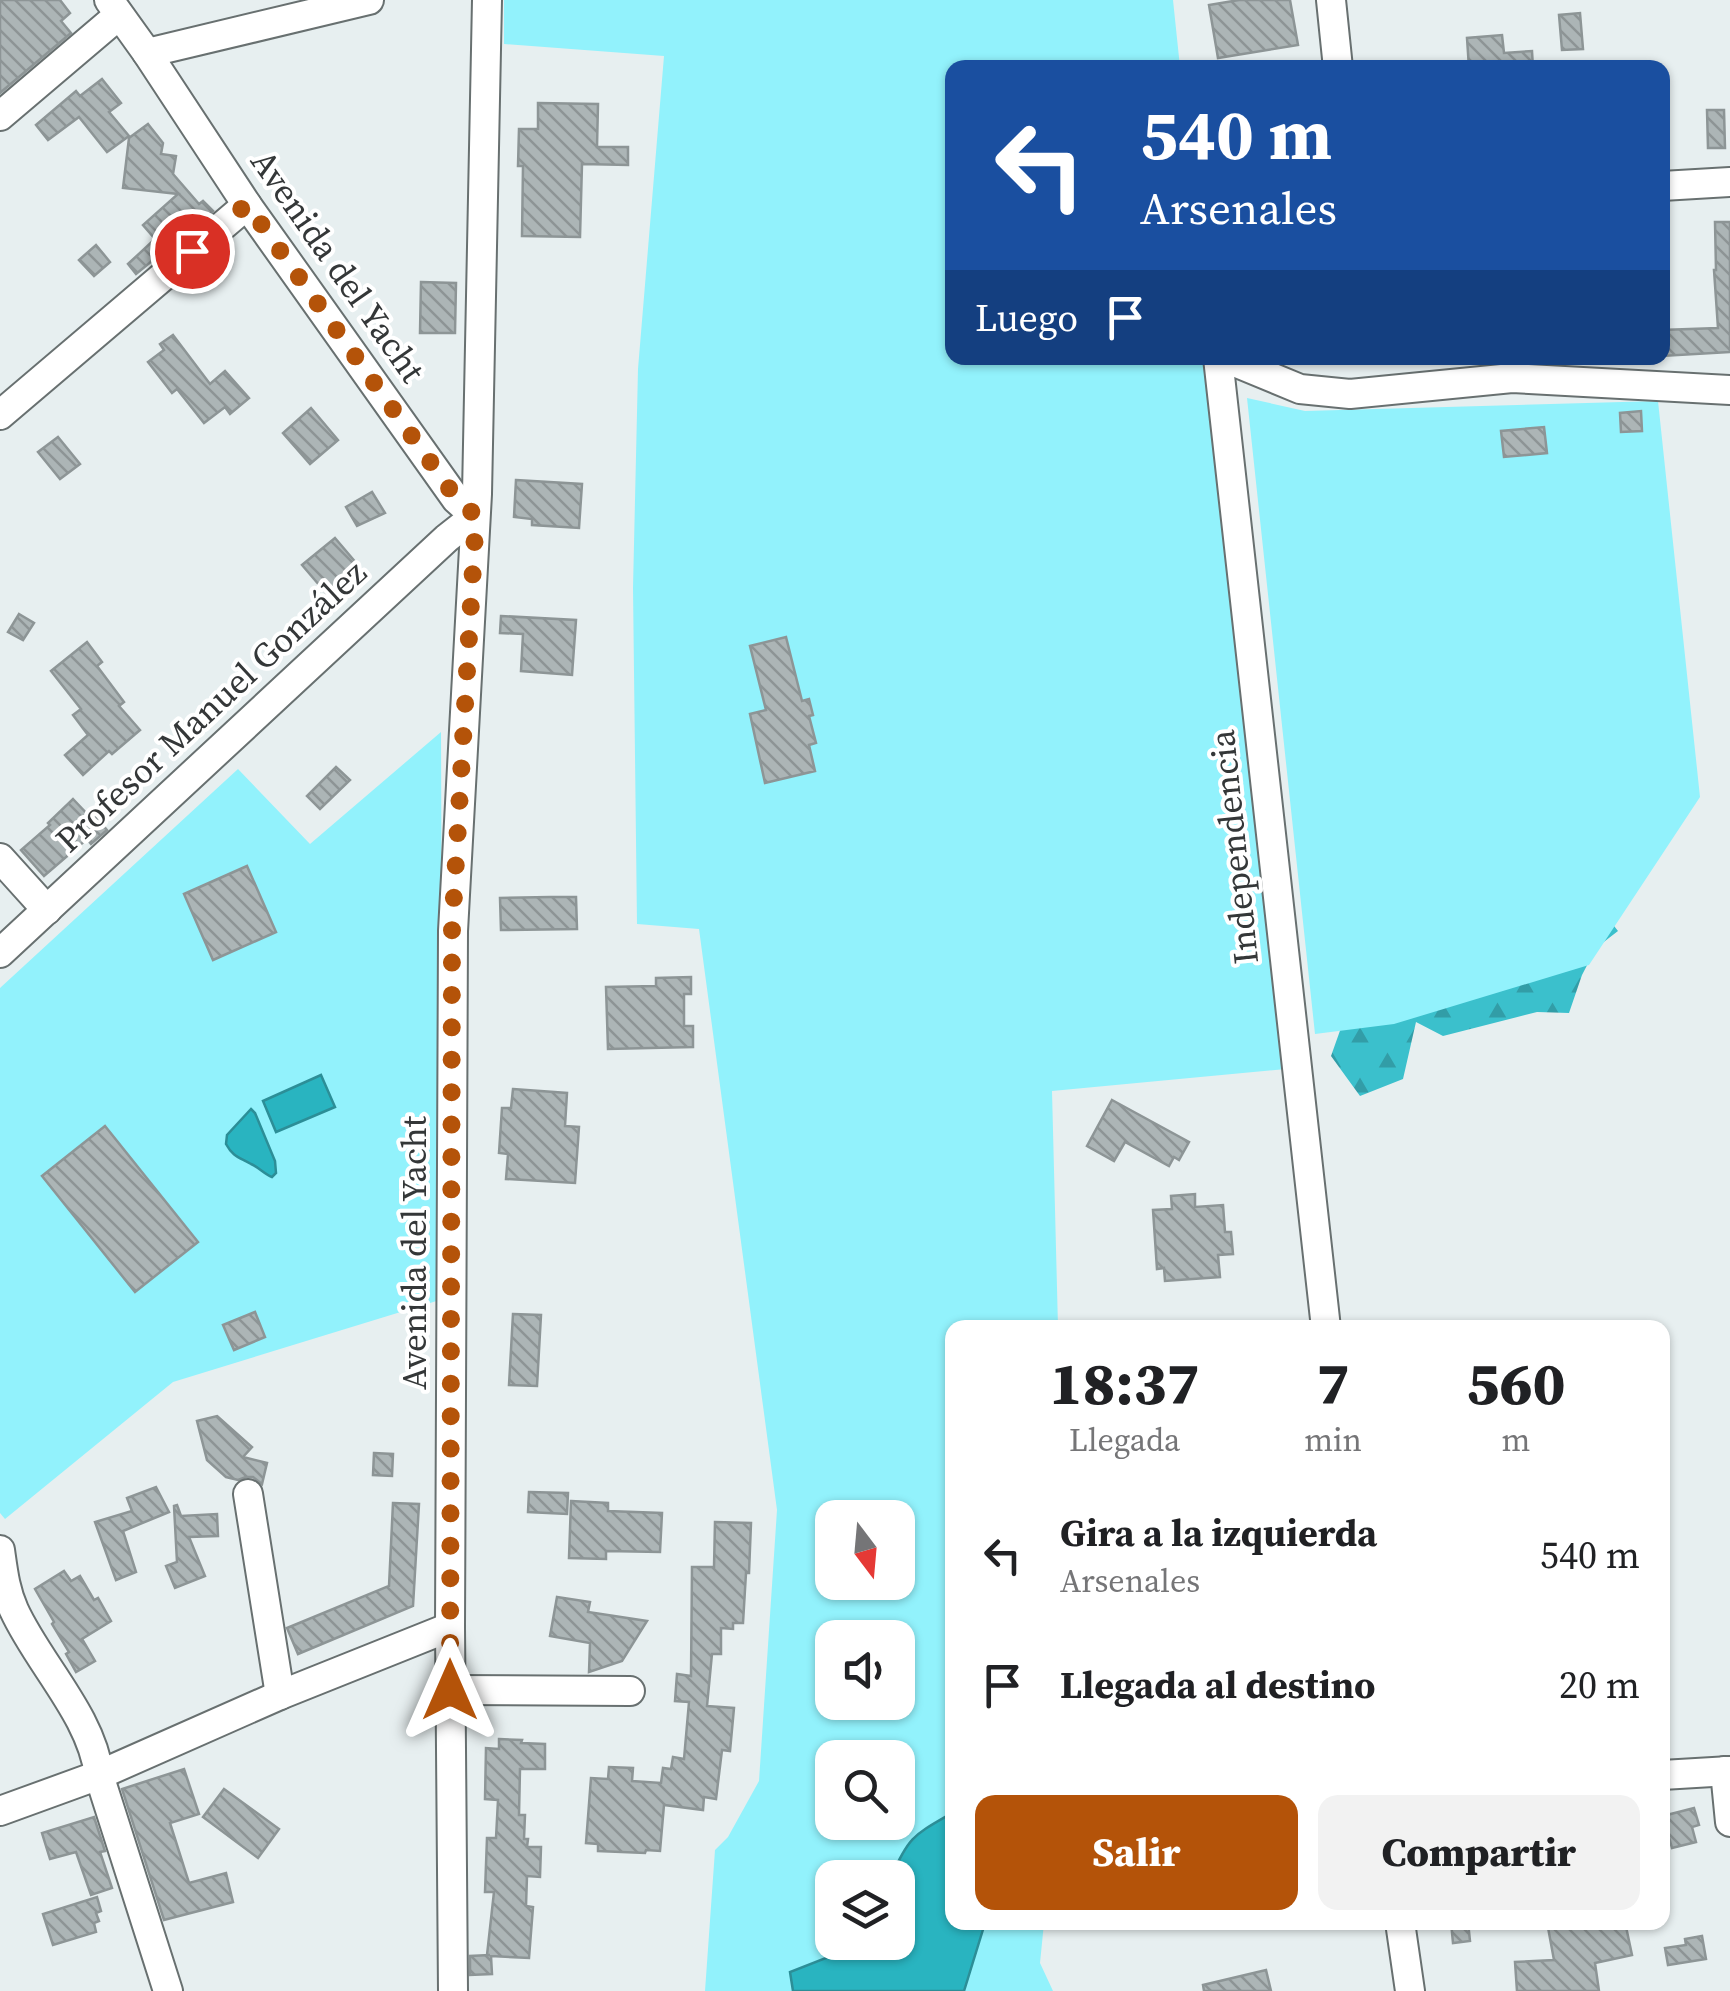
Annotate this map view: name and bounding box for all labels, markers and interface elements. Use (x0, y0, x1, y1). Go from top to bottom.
text: 540 m (1140, 86, 1332, 182)
icon: left (975, 100, 1105, 230)
street label: Avenida del Yacht (240, 140, 437, 393)
text: Arsenales (1140, 177, 1337, 239)
pin (150, 209, 235, 294)
icon: arrive (165, 224, 220, 279)
icon: arrive (1098, 290, 1153, 345)
text: Luego (975, 292, 1078, 344)
street label: Profesor Manuel González (45, 549, 377, 863)
street label: Independencia (1198, 727, 1270, 966)
street label: Avenida del Yacht (390, 1115, 438, 1390)
text: 18:37 (1049, 1342, 1200, 1424)
text: 7 (1316, 1342, 1350, 1424)
text: 560 (1466, 1342, 1566, 1424)
text: Llegada (1069, 1418, 1180, 1462)
text: min (1304, 1418, 1362, 1462)
text: m (1502, 1418, 1530, 1462)
north arrow (815, 1500, 915, 1600)
map controls (815, 1500, 915, 1960)
text: Gira a la izquierda (1060, 1507, 1377, 1559)
icon: left (975, 1528, 1030, 1583)
text: 540 m (1540, 1529, 1640, 1581)
text: Arsenales (1060, 1559, 1200, 1603)
button: sound (815, 1620, 915, 1720)
position arrow (398, 1638, 502, 1742)
icon: arrive (975, 1658, 1030, 1713)
text: Llegada al destino (1060, 1659, 1376, 1711)
text: 20 m (1559, 1659, 1640, 1711)
button: search (815, 1740, 915, 1840)
button: Salir (975, 1795, 1298, 1910)
button: Compartir (1318, 1795, 1640, 1910)
button: layers (815, 1860, 915, 1960)

